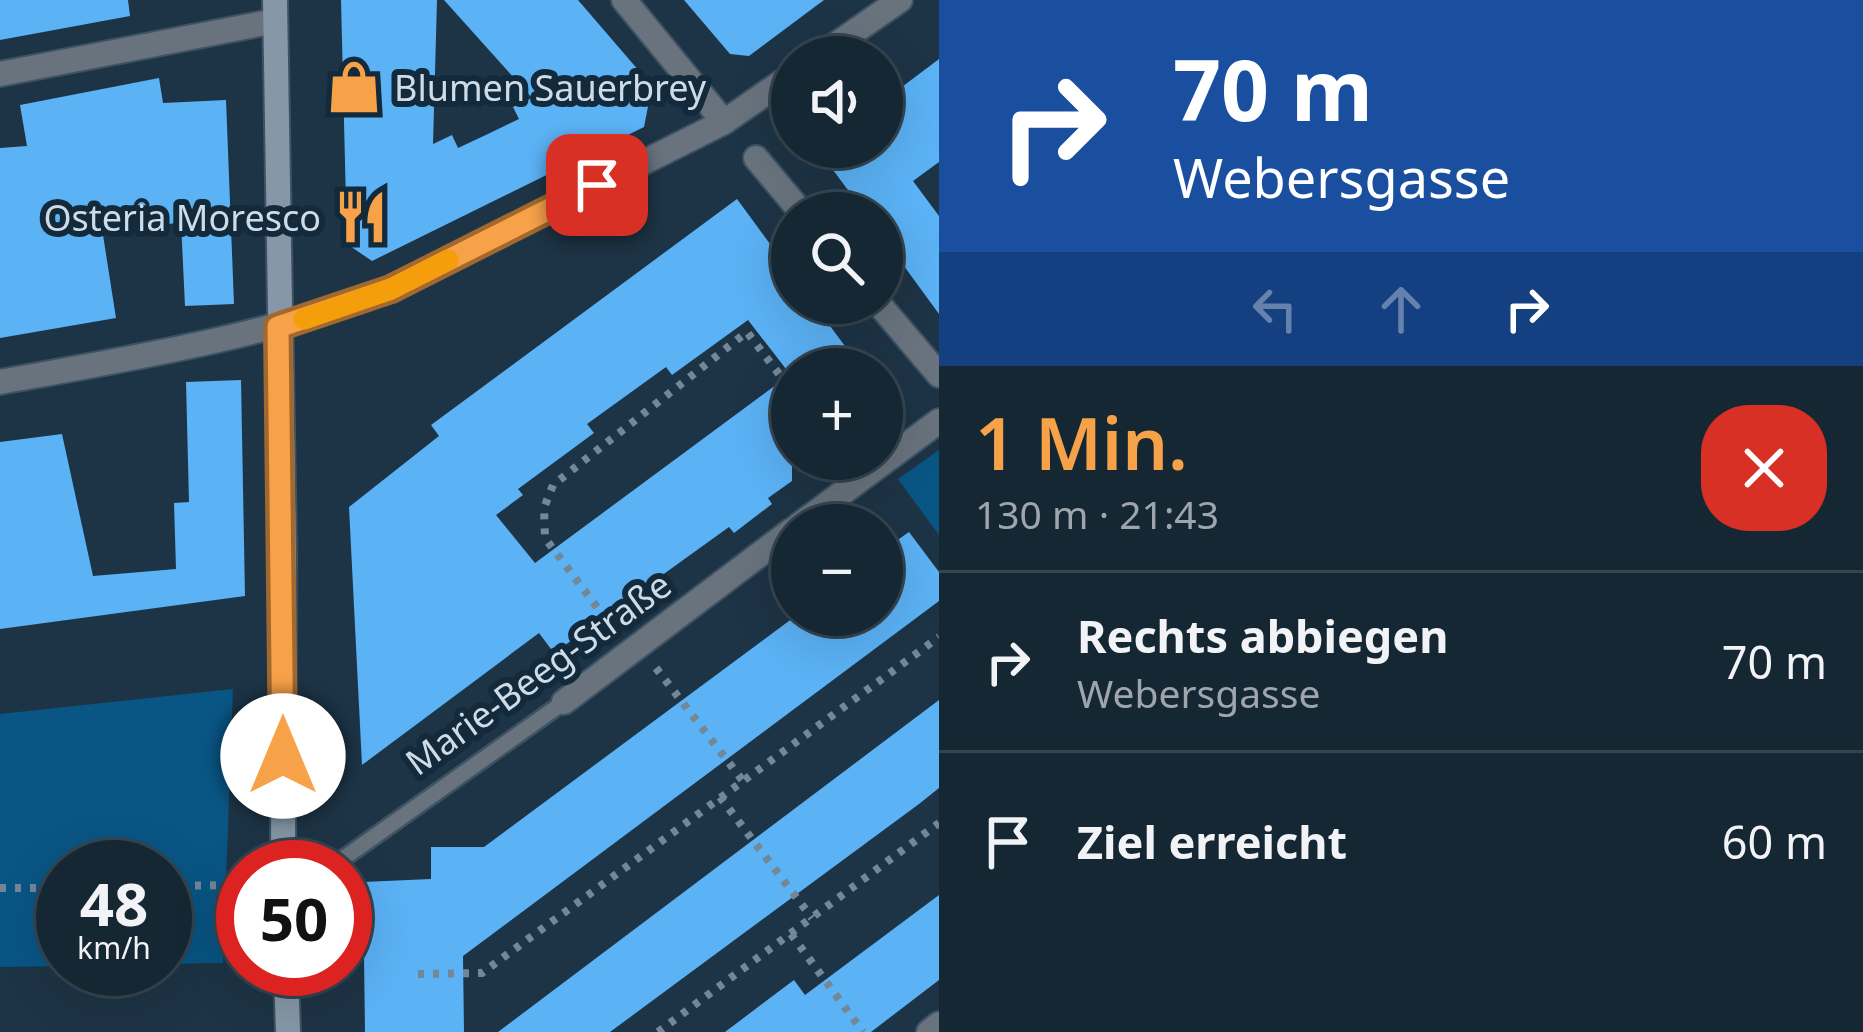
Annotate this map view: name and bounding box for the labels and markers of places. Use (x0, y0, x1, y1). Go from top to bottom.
shop icon: Blumen Sauerbrey (325, 58, 383, 116)
place label: Blumen Sauerbrey (394, 63, 707, 112)
pin (546, 134, 648, 236)
restaurant icon: Osteria Moresco (332, 188, 390, 246)
place label: Osteria Moresco (43, 193, 321, 242)

